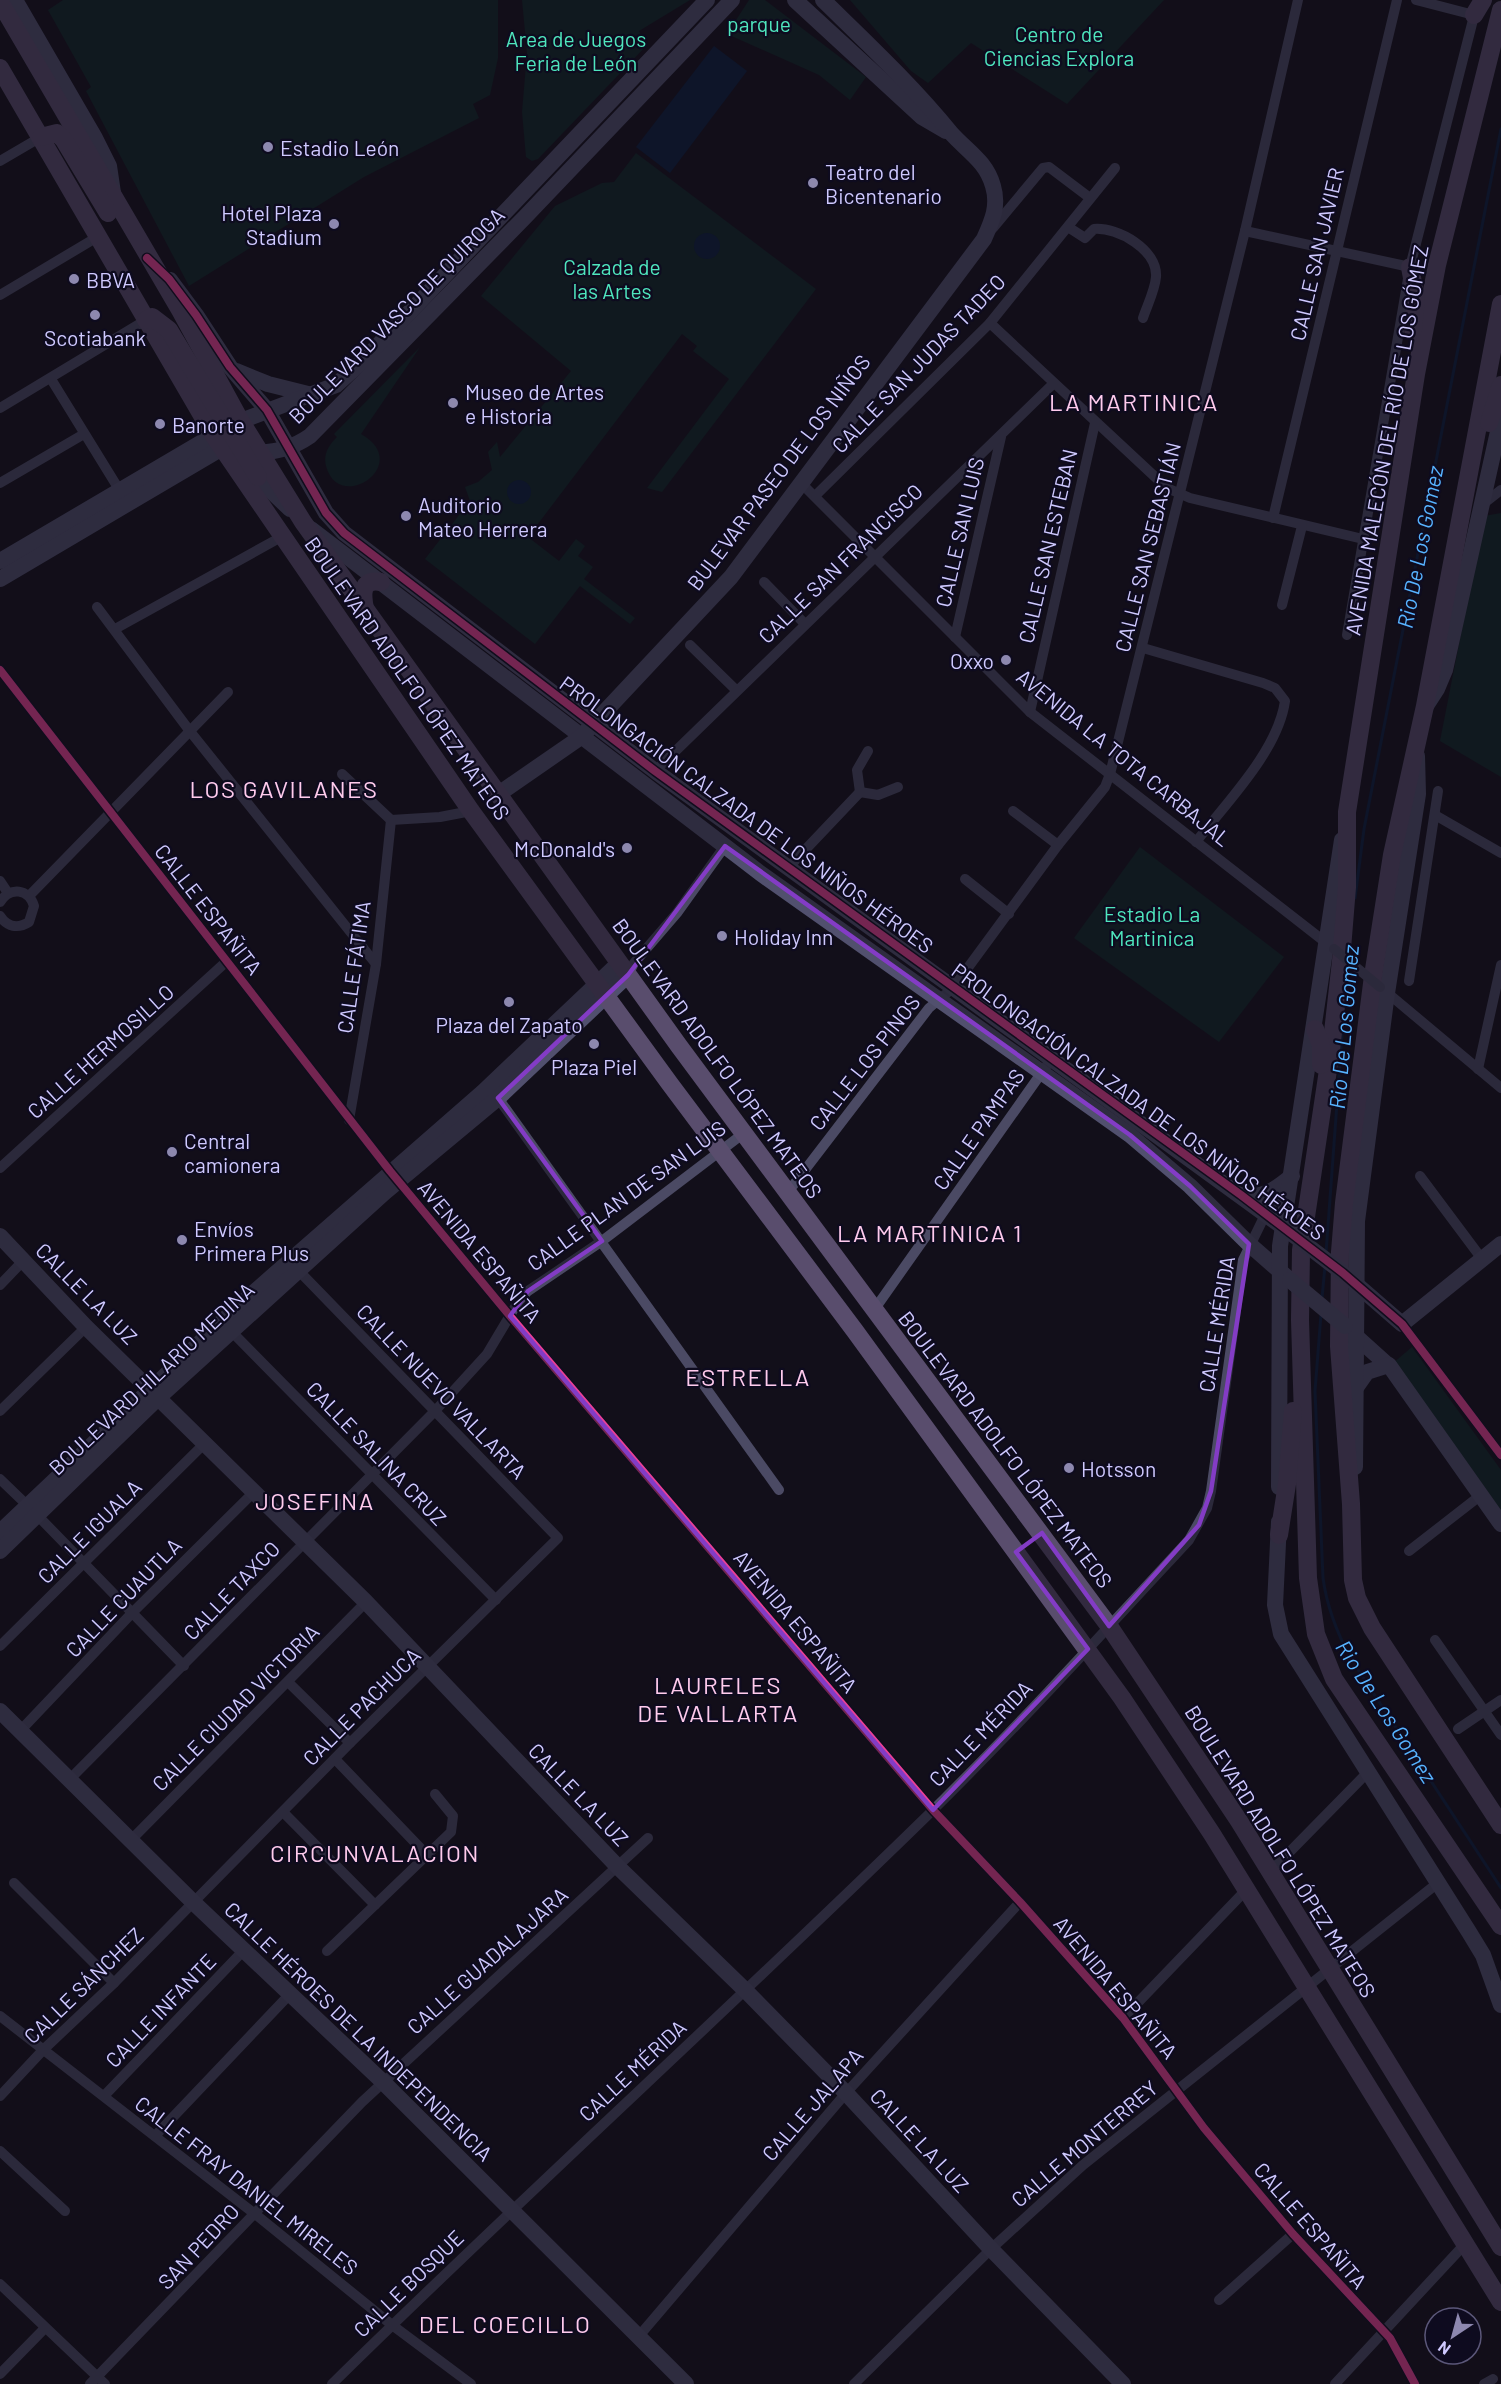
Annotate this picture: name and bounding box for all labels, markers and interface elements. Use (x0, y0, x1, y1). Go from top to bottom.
park label: parque (727, 11, 791, 36)
park label: Centro de Ciencias Explora (984, 21, 1134, 70)
park label: Area de Juegos Feria de León (506, 26, 646, 75)
place label: Estadio León (280, 135, 399, 160)
marker: Estadio León (261, 140, 275, 154)
place label: Teatro del Bicentenario (825, 159, 942, 208)
street label: CALLE SAN JAVIER (1284, 165, 1348, 343)
marker: Teatro del Bicentenario (806, 176, 820, 190)
place label: Hotel Plaza Stadium (221, 200, 322, 249)
street label: BOULEVARD VASCO DE QUIROGA (283, 202, 509, 428)
marker: Hotel Plaza Stadium (327, 217, 341, 231)
street label: AVENIDA MALECÓN DEL RÍO DE LOS GÓMEZ (1339, 243, 1433, 637)
park label: Calzada de las Artes (563, 254, 661, 303)
place label: BBVA (86, 267, 135, 292)
street label: CALLE SAN JUDAS TADEO (826, 269, 1010, 457)
marker: BBVA (67, 272, 81, 286)
marker: Scotiabank (88, 308, 102, 322)
place label: Scotiabank (44, 325, 146, 350)
street label: BULEVAR PASEO DE LOS NIÑOS (681, 349, 875, 595)
place label: Museo de Artes e Historia (465, 379, 604, 428)
district label: LA MARTINICA (1049, 387, 1219, 416)
marker: Museo de Artes e Historia (446, 396, 460, 410)
place label: Banorte (172, 412, 245, 437)
marker: Banorte (153, 417, 167, 431)
street label: CALLE SAN SEBASTIÁN (1109, 439, 1185, 655)
street label: CALLE SAN ESTEBAN (1012, 447, 1082, 645)
street label: CALLE SAN LUIS (930, 455, 988, 609)
water label: Rio De Los Gomez (1391, 463, 1448, 630)
street label: CALLE SAN FRANCISCO (753, 478, 927, 648)
place label: Auditorio Mateo Herrera (418, 492, 547, 541)
marker: Auditorio Mateo Herrera (399, 509, 413, 523)
street label: BOULEVARD ADOLFO LÓPEZ MATEOS (300, 532, 516, 824)
place label: Oxxo (950, 648, 994, 673)
marker: Oxxo (999, 653, 1013, 667)
street label: AVENIDA LA TOTA CARBAJAL (1012, 663, 1236, 851)
street label: PROLONGACIÓN CALZADA DE LOS NIÑOS HÉROES (555, 670, 939, 958)
district label: LOS GAVILANES (190, 774, 378, 803)
place label: McDonald's (514, 836, 615, 861)
street label: CALLE ESPAÑITA (150, 839, 268, 980)
marker: McDonald's (620, 841, 634, 855)
street label: CALLE FÁTIMA (331, 899, 375, 1035)
park label: Estadio La Martinica (1104, 901, 1200, 950)
street label: BOULEVARD ADOLFO LÓPEZ MATEOS (608, 913, 828, 1203)
place label: Holiday Inn (734, 924, 833, 949)
marker: Holiday Inn (715, 929, 729, 943)
water label: Rio De Los Gomez (1323, 943, 1363, 1110)
street label: PROLONGACIÓN CALZADA DE LOS NIÑOS HÉROES (947, 957, 1331, 1245)
street label: CALLE HERMOSILLO (22, 979, 178, 1123)
street label: CALLE LOS PINOS (803, 989, 925, 1135)
marker: Plaza del Zapato (502, 995, 516, 1009)
place label: Plaza del Zapato (435, 1012, 583, 1037)
marker: Plaza Piel (587, 1037, 601, 1051)
place label: Plaza Piel (551, 1054, 637, 1079)
street label: CALLE PAMPAS (927, 1064, 1029, 1194)
street label: CALLE PLAN DE SAN LUIS (522, 1115, 730, 1275)
place label: Central camionera (184, 1128, 281, 1177)
marker: Central camionera (165, 1145, 179, 1159)
street label: AVENIDA ESPAÑITA (413, 1175, 547, 1328)
place label: Envíos Primera Plus (194, 1216, 309, 1265)
district label: LA MARTINICA 1 (837, 1218, 1023, 1247)
marker: Envíos Primera Plus (175, 1233, 189, 1247)
street label: CALLE LA LUZ (31, 1237, 143, 1349)
street label: CALLE MÉRIDA (1193, 1254, 1239, 1394)
street label: BOULEVARD HILARIO MEDINA (43, 1276, 259, 1480)
street label: CALLE NUEVO VALLARTA (352, 1298, 532, 1484)
street label: BOULEVARD ADOLFO LÓPEZ MATEOS (894, 1306, 1118, 1592)
district label: ESTRELLA (685, 1362, 811, 1391)
street label: CALLE SALINA CRUZ (302, 1376, 452, 1530)
place label: Hotsson (1081, 1456, 1156, 1481)
marker: Hotsson (1062, 1461, 1076, 1475)
street label: CALLE IGUALA (32, 1474, 146, 1588)
district label: JOSEFINA (255, 1486, 375, 1515)
street label: CALLE CUAUTLA (60, 1532, 186, 1662)
street label: CALLE TAXCO (178, 1535, 284, 1645)
street label: AVENIDA ESPAÑITA (729, 1545, 863, 1698)
street label: CALLE CIUDAD VICTORIA (146, 1618, 324, 1796)
water label: Rio De Los Gomez (1331, 1635, 1443, 1788)
street label: CALLE PACHUCA (297, 1642, 425, 1770)
district label: LAURELES DE VALLARTA (637, 1670, 799, 1727)
street label: CALLE MÉRIDA (923, 1675, 1037, 1791)
street label: BOULEVARD ADOLFO LÓPEZ MATEOS (1180, 1700, 1382, 2002)
street label: CALLE LA LUZ (524, 1737, 634, 1851)
district label: CIRCUNVALACION (270, 1838, 480, 1867)
street label: CALLE GUADALAJARA (402, 1881, 573, 2039)
street label: CALLE HÉROES DE LA INDEPENDENCIA (220, 1896, 498, 2166)
street label: AVENIDA ESPAÑITA (1049, 1911, 1183, 2064)
street label: CALLE SÁNCHEZ (18, 1922, 148, 2048)
street label: CALLE INFANTE (100, 1948, 220, 2072)
street label: CALLE MÉRIDA (573, 2014, 691, 2126)
street label: CALLE JALAPA (756, 2042, 868, 2165)
street label: CALLE MONTERREY (1006, 2074, 1162, 2212)
street label: CALLE LA LUZ (865, 2083, 975, 2197)
street label: CALLE FRAY DANIEL MIRELES (131, 2090, 363, 2280)
street label: CALLE ESPAÑITA (1249, 2157, 1373, 2293)
street label: SAN PEDRO (152, 2198, 244, 2294)
street label: CALLE BOSQUE (348, 2224, 468, 2342)
north arrow (1423, 2306, 1483, 2366)
district label: DEL COECILLO (419, 2309, 591, 2338)
text: N (1434, 2338, 1454, 2359)

